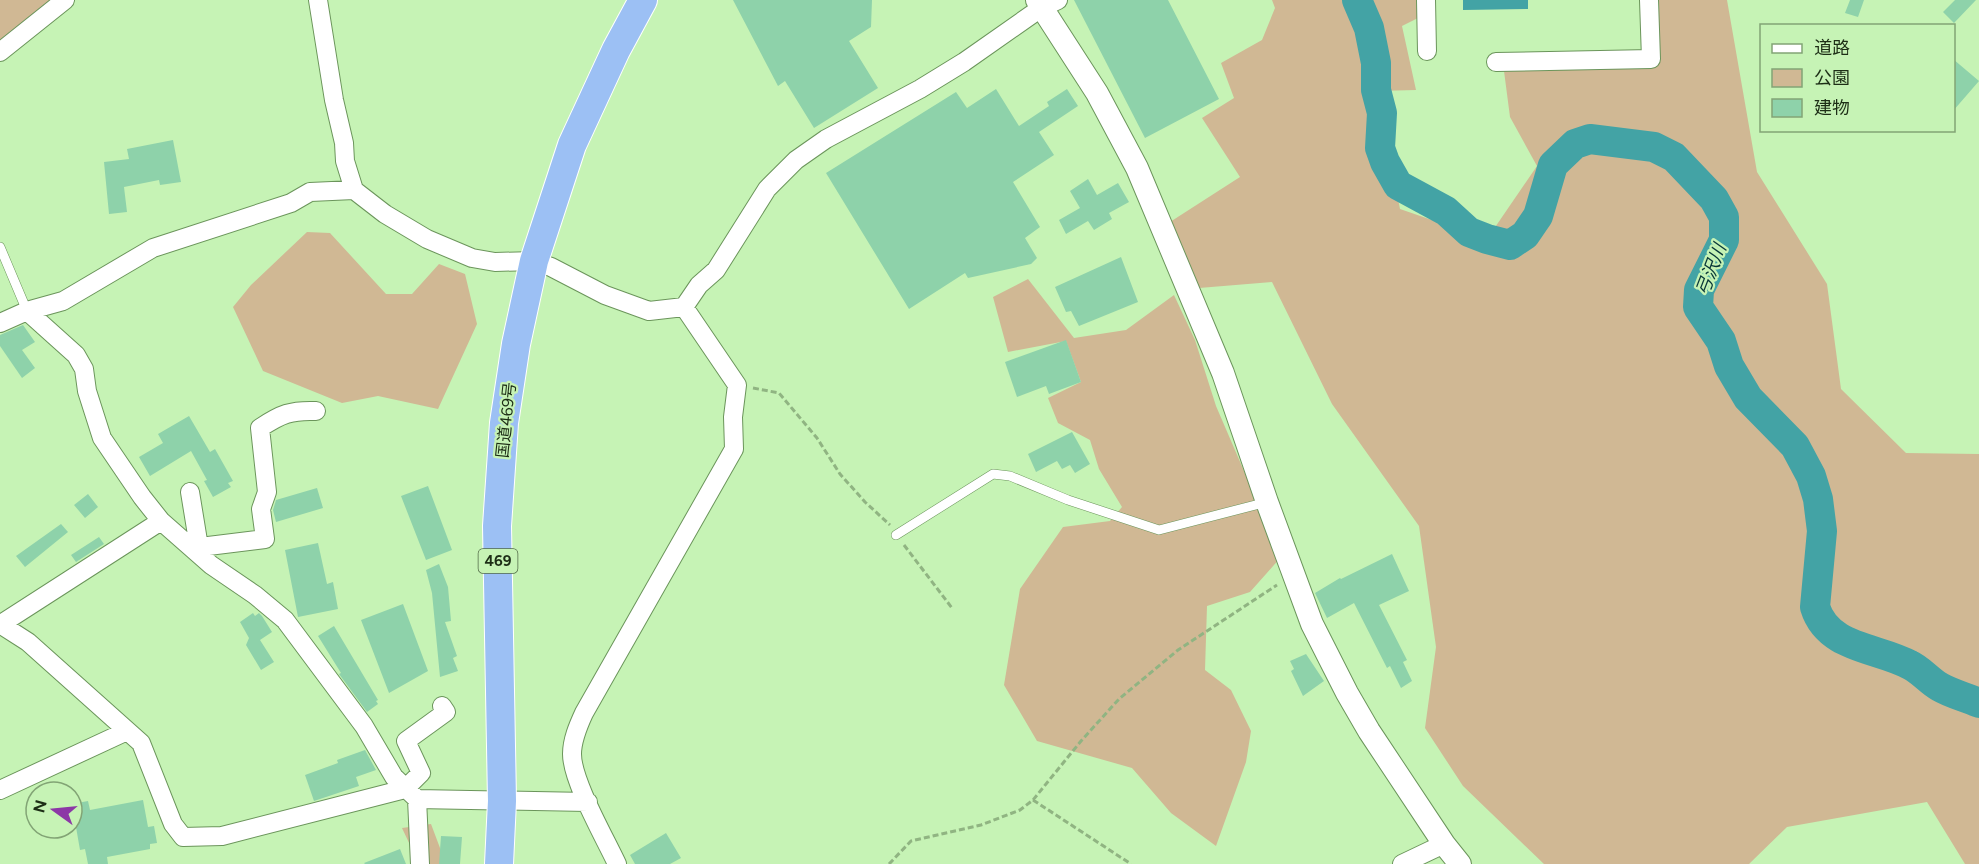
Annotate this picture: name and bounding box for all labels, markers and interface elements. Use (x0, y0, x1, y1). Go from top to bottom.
legend (1760, 24, 1955, 132)
text: 道路 (1814, 37, 1850, 59)
text: 公園 (1814, 67, 1850, 89)
text: 建物 (1814, 97, 1850, 119)
water label: 弓沢川 (1691, 239, 1732, 299)
street label: 国道469号 (493, 381, 519, 459)
road number: 469 (478, 549, 518, 573)
north arrow (24, 780, 84, 840)
text: N (29, 798, 51, 815)

